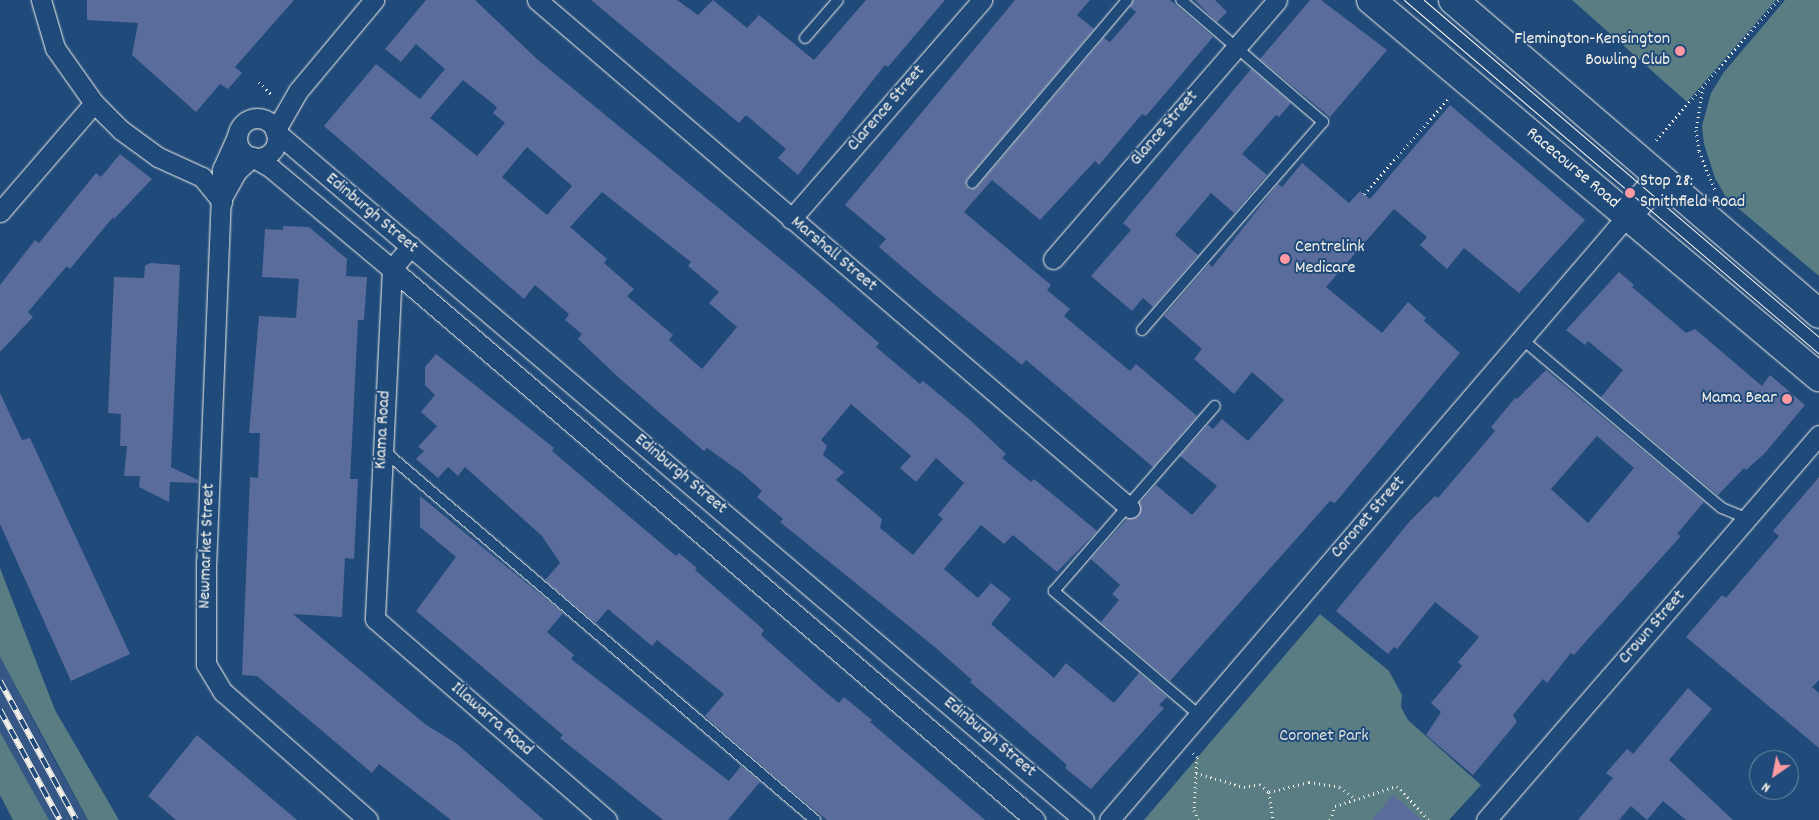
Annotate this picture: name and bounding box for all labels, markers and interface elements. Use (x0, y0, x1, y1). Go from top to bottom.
place label: Flemington-Kensington Bowling Club (1514, 30, 1670, 72)
marker: Flemington-Kensington Bowling Club (1674, 45, 1686, 57)
street label: Clarence Street (844, 61, 930, 157)
street label: Glance Street (1126, 87, 1204, 171)
street label: Racecourse Road (1521, 124, 1623, 214)
street label: Edinburgh Street (320, 169, 422, 259)
place label: Stop 28: Smithfield Road (1640, 172, 1745, 214)
marker: Stop 28: Smithfield Road (1624, 187, 1636, 199)
street label: Marshall Street (785, 213, 881, 297)
place label: Centrelink Medicare (1295, 238, 1365, 280)
marker: Centrelink Medicare (1279, 253, 1291, 265)
place label: Mama Bear (1702, 388, 1777, 410)
street label: Kiama Road (371, 390, 397, 470)
marker: Mama Bear (1781, 393, 1793, 405)
street label: Edinburgh Street (629, 430, 731, 520)
street label: Coronet Street (1327, 472, 1411, 564)
street label: Newmarket Street (195, 483, 221, 609)
street label: Crown Street (1615, 586, 1691, 670)
street label: Illawarra Road (445, 678, 537, 762)
street label: Edinburgh Street (938, 693, 1040, 783)
park label: Coronet Park (1279, 726, 1369, 748)
north arrow (1749, 750, 1799, 800)
text: N (1758, 776, 1775, 797)

